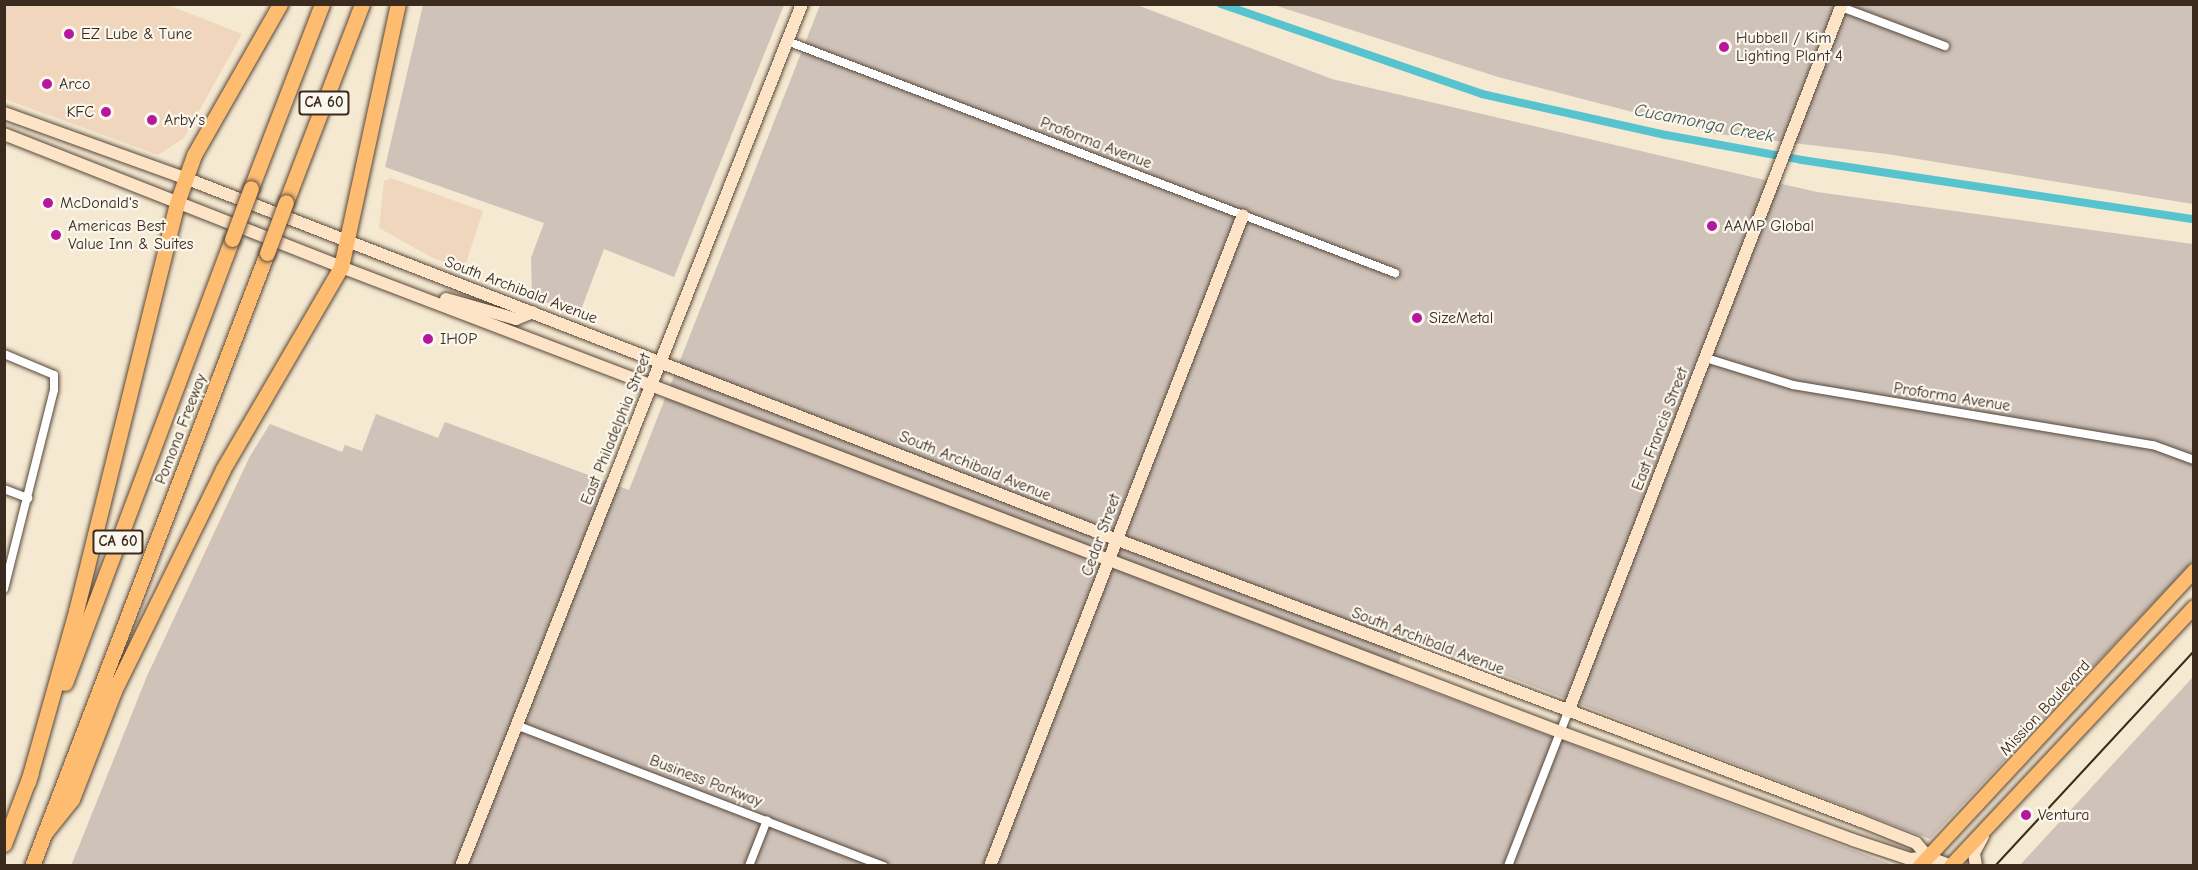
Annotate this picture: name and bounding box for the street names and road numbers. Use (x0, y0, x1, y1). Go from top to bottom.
road number: CA 60 (297, 91, 351, 115)
street label: Proforma Avenue (1037, 113, 1155, 173)
street label: South Archibald Avenue (442, 252, 600, 328)
street label: East Philadelphia Street (577, 350, 655, 508)
street label: East Francis Street (1628, 365, 1692, 493)
street label: Pomona Freeway (151, 371, 211, 487)
street label: Proforma Avenue (1892, 378, 2012, 416)
street label: South Archibald Avenue (896, 427, 1054, 505)
street label: Cedar Street (1077, 491, 1125, 579)
road number: CA 60 (91, 530, 145, 554)
street label: South Archibald Avenue (1349, 603, 1507, 679)
street label: Mission Boulevard (1996, 656, 2094, 760)
street label: Business Parkway (647, 751, 765, 811)

